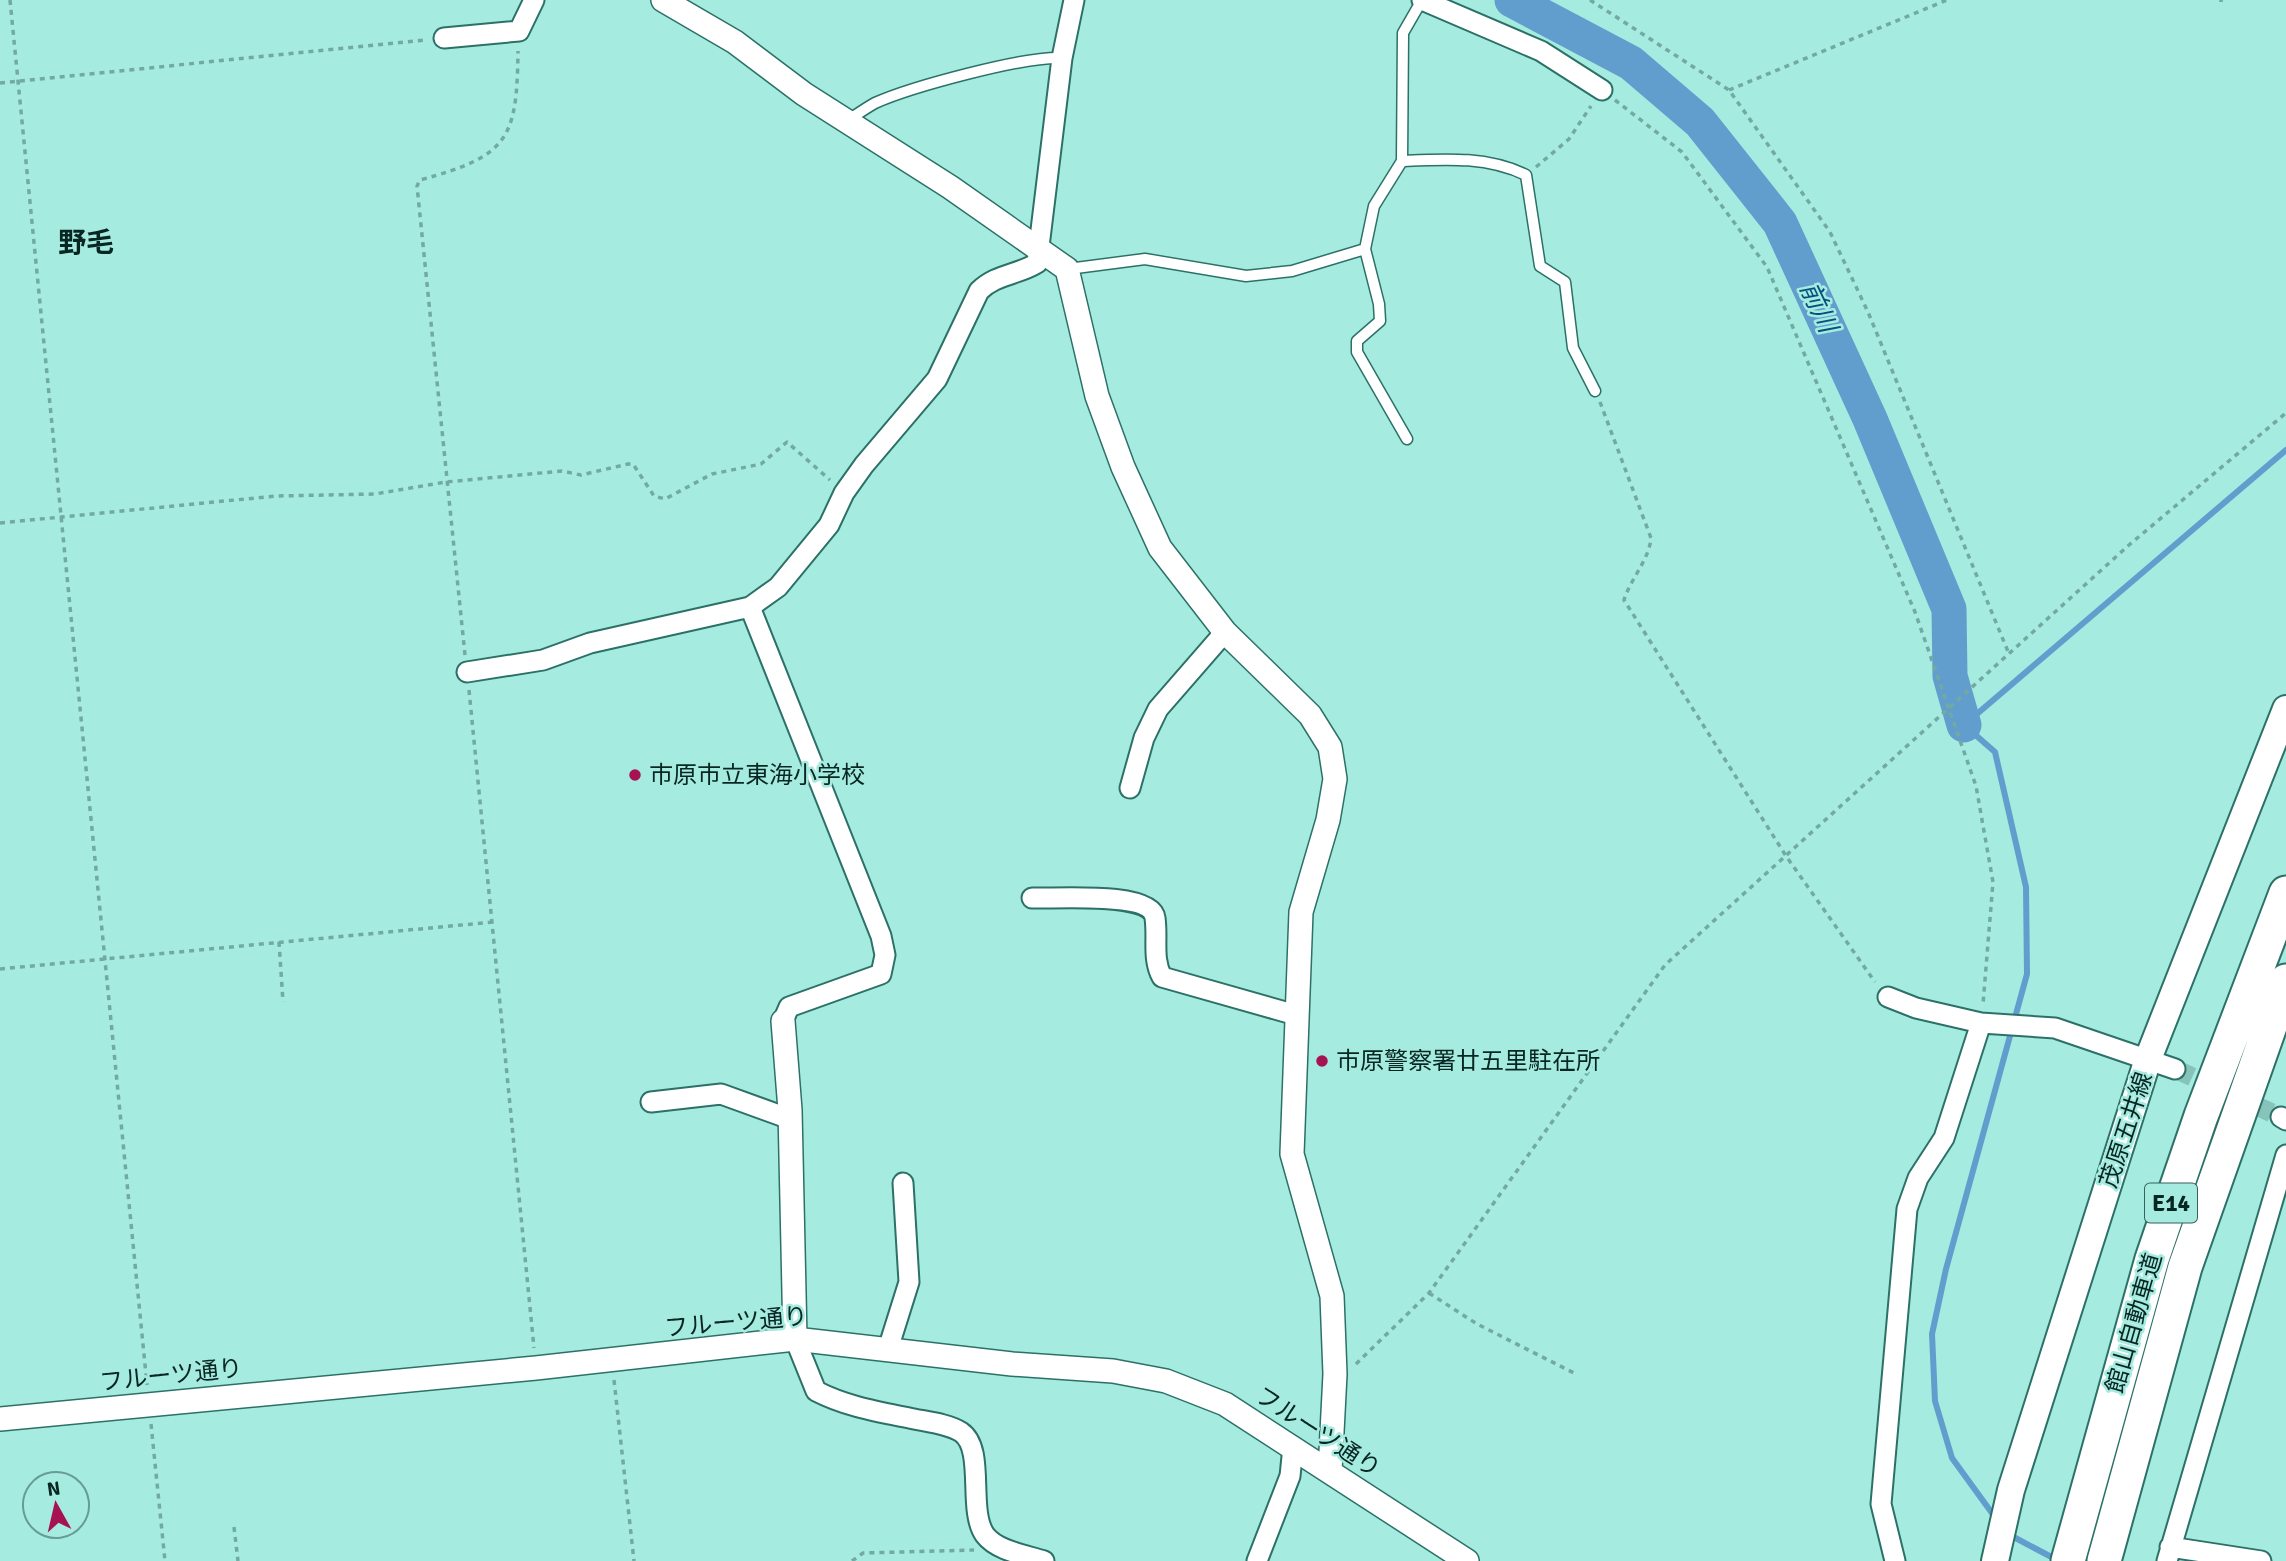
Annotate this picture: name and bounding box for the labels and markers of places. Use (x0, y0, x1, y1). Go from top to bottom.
place label: 市原市立東海小学校 (649, 760, 865, 790)
marker: 市原市立東海小学校 (627, 767, 643, 783)
place label: 市原警察署廿五里駐在所 (1336, 1046, 1600, 1076)
marker: 市原警察署廿五里駐在所 (1314, 1053, 1330, 1069)

